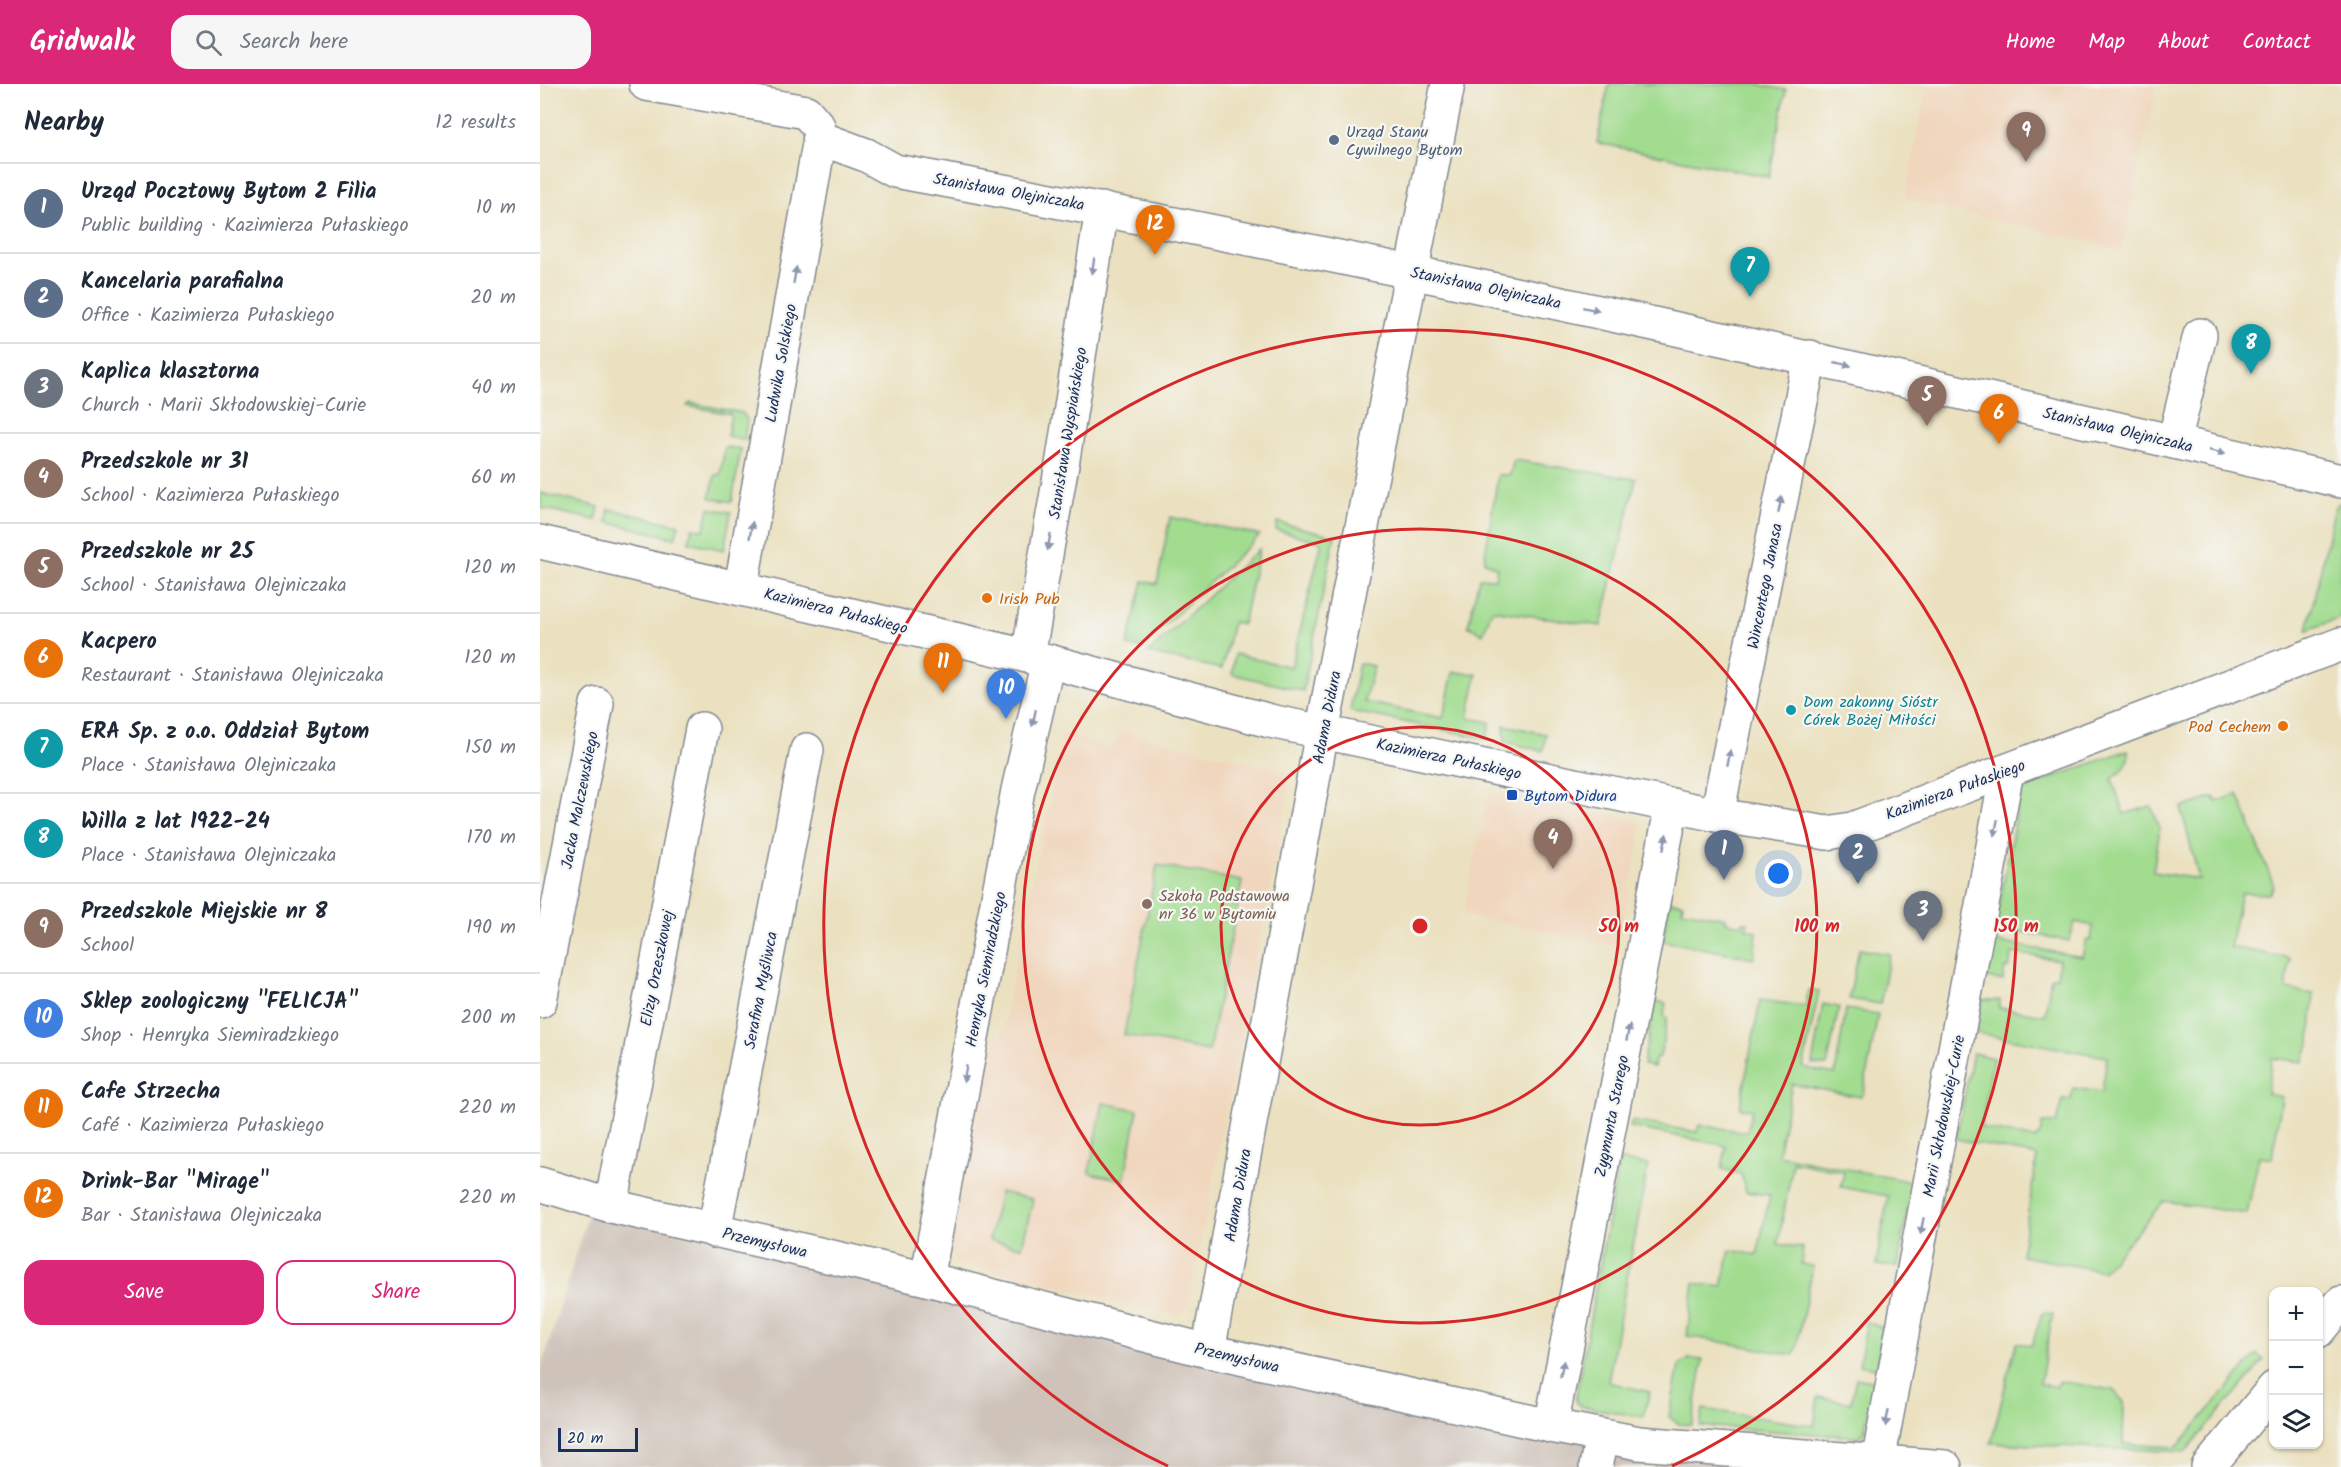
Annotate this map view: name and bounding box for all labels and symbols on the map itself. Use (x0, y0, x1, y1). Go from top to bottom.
pin: 9 (2006, 112, 2046, 162)
place label: Urząd Stanu Cywilnego Bytom (1346, 120, 1463, 163)
marker: Urząd Stanu Cywilnego Bytom (1327, 133, 1341, 147)
street label: Stanisława Olejniczaka (931, 167, 1086, 218)
pin: 12 (1136, 206, 1174, 255)
pin: 7 (1730, 248, 1770, 297)
one-way arrow (1089, 257, 1098, 276)
street label: Stanisława Olejniczaka (1408, 260, 1563, 317)
one-way arrow (791, 266, 800, 285)
street label: Ludwika Solskiego (759, 302, 804, 425)
one-way arrow (1582, 305, 1600, 315)
pin: 8 (2232, 324, 2270, 374)
street label: Stanisława Wyspiańskiego (1043, 345, 1094, 521)
one-way arrow (1834, 360, 1852, 370)
pin: 5 (1908, 376, 1946, 426)
pin: 6 (1980, 394, 2018, 444)
street label: Stanisława Olejniczaka (2040, 401, 2195, 460)
one-way arrow (2208, 448, 2227, 457)
one-way arrow (1776, 495, 1785, 514)
one-way arrow (747, 520, 756, 539)
street label: Wincentego Janasa (1741, 521, 1790, 651)
one-way arrow (1044, 532, 1053, 551)
street label: Kazimierza Pułaskiego (761, 581, 910, 641)
place label: Irish Pub (999, 587, 1060, 612)
marker: Irish Pub (980, 591, 994, 605)
pin: 11 (924, 644, 962, 693)
street label: Adama Didura (1306, 669, 1349, 766)
pin: 10 (986, 670, 1026, 719)
place label: Dom zakonny Sióstr Córek Bożej Miłości (1803, 690, 1940, 733)
marker: Dom zakonny Sióstr Córek Bożej Miłości (1784, 703, 1798, 717)
one-way arrow (1029, 708, 1038, 727)
place label: Pod Cechem (2188, 715, 2271, 740)
marker: Pod Cechem (2276, 719, 2290, 733)
street label: Jacka Malczewskiego (555, 729, 606, 871)
street label: Kazimierza Pułaskiego (1374, 732, 1524, 787)
one-way arrow (1725, 748, 1734, 767)
street label: Kazimierza Pułaskiego (1882, 753, 2029, 827)
place label: Bytom Didura (1524, 784, 1617, 809)
marker: Bytom Didura (1505, 788, 1519, 802)
one-way arrow (1991, 819, 2000, 838)
pin: 4 (1534, 820, 1572, 869)
pin: 1 (1704, 830, 1744, 880)
one-way arrow (1661, 832, 1670, 851)
pin: 2 (1838, 834, 1878, 884)
your location (1764, 859, 1793, 888)
place label: Szkoła Podstawowa nr 36 w Bytomiu (1159, 884, 1290, 927)
street label: Henryka Siemiradzkiego (959, 889, 1014, 1049)
pin: 3 (1904, 892, 1942, 941)
marker: Szkoła Podstawowa nr 36 w Bytomiu (1140, 897, 1154, 911)
street label: Elizy Orzeszkowej (634, 907, 681, 1029)
text: 50 m (1598, 913, 1639, 942)
text: 100 m (1794, 913, 1840, 942)
text: 150 m (1993, 913, 2039, 942)
centre of rings (1410, 916, 1430, 936)
street label: Serafina Myśliwca (738, 929, 785, 1051)
one-way arrow (1624, 1023, 1633, 1042)
street label: Marii Skłodowskiej-Curie (1916, 1033, 1972, 1200)
street label: Zygmunta Starego (1588, 1053, 1637, 1179)
one-way arrow (961, 1065, 970, 1084)
street label: Adama Didura (1218, 1147, 1259, 1244)
one-way arrow (1917, 1217, 1926, 1236)
street label: Przemysłowa (720, 1222, 810, 1265)
street label: Przemysłowa (1192, 1337, 1282, 1380)
one-way arrow (1558, 1359, 1567, 1378)
one-way arrow (1882, 1409, 1891, 1428)
scale bar (558, 1425, 638, 1452)

